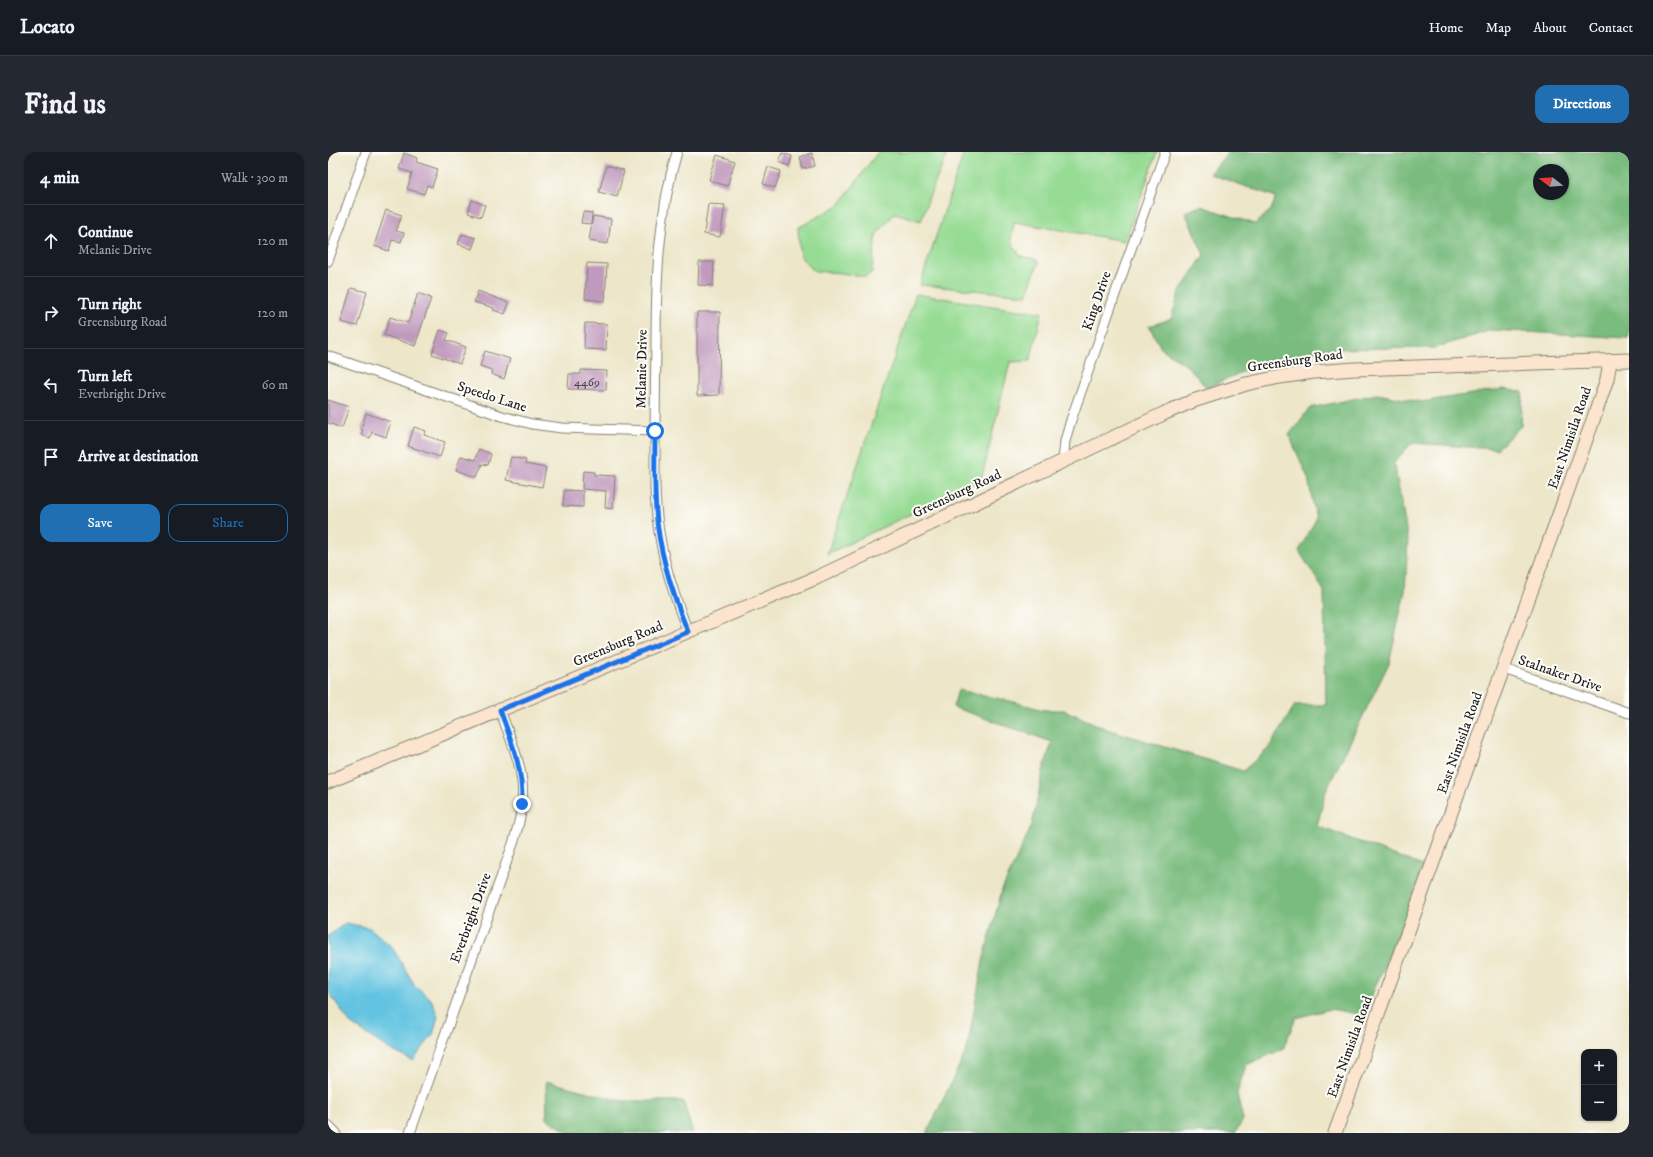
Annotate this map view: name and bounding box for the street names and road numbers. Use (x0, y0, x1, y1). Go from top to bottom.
street label: King Drive (1078, 269, 1116, 333)
street label: Melanie Drive (632, 329, 652, 409)
street label: Greensburg Road (1246, 345, 1344, 377)
street label: Speedo Lane (455, 377, 529, 417)
street label: East Nimisila Road (1544, 384, 1596, 492)
street label: Greensburg Road (910, 466, 1004, 522)
street label: Greensburg Road (570, 617, 666, 671)
street label: Stalnaker Drive (1516, 651, 1604, 697)
street label: East Nimisila Road (1433, 689, 1487, 797)
street label: Everbright Drive (446, 870, 496, 966)
street label: East Nimisila Road (1323, 993, 1377, 1101)

